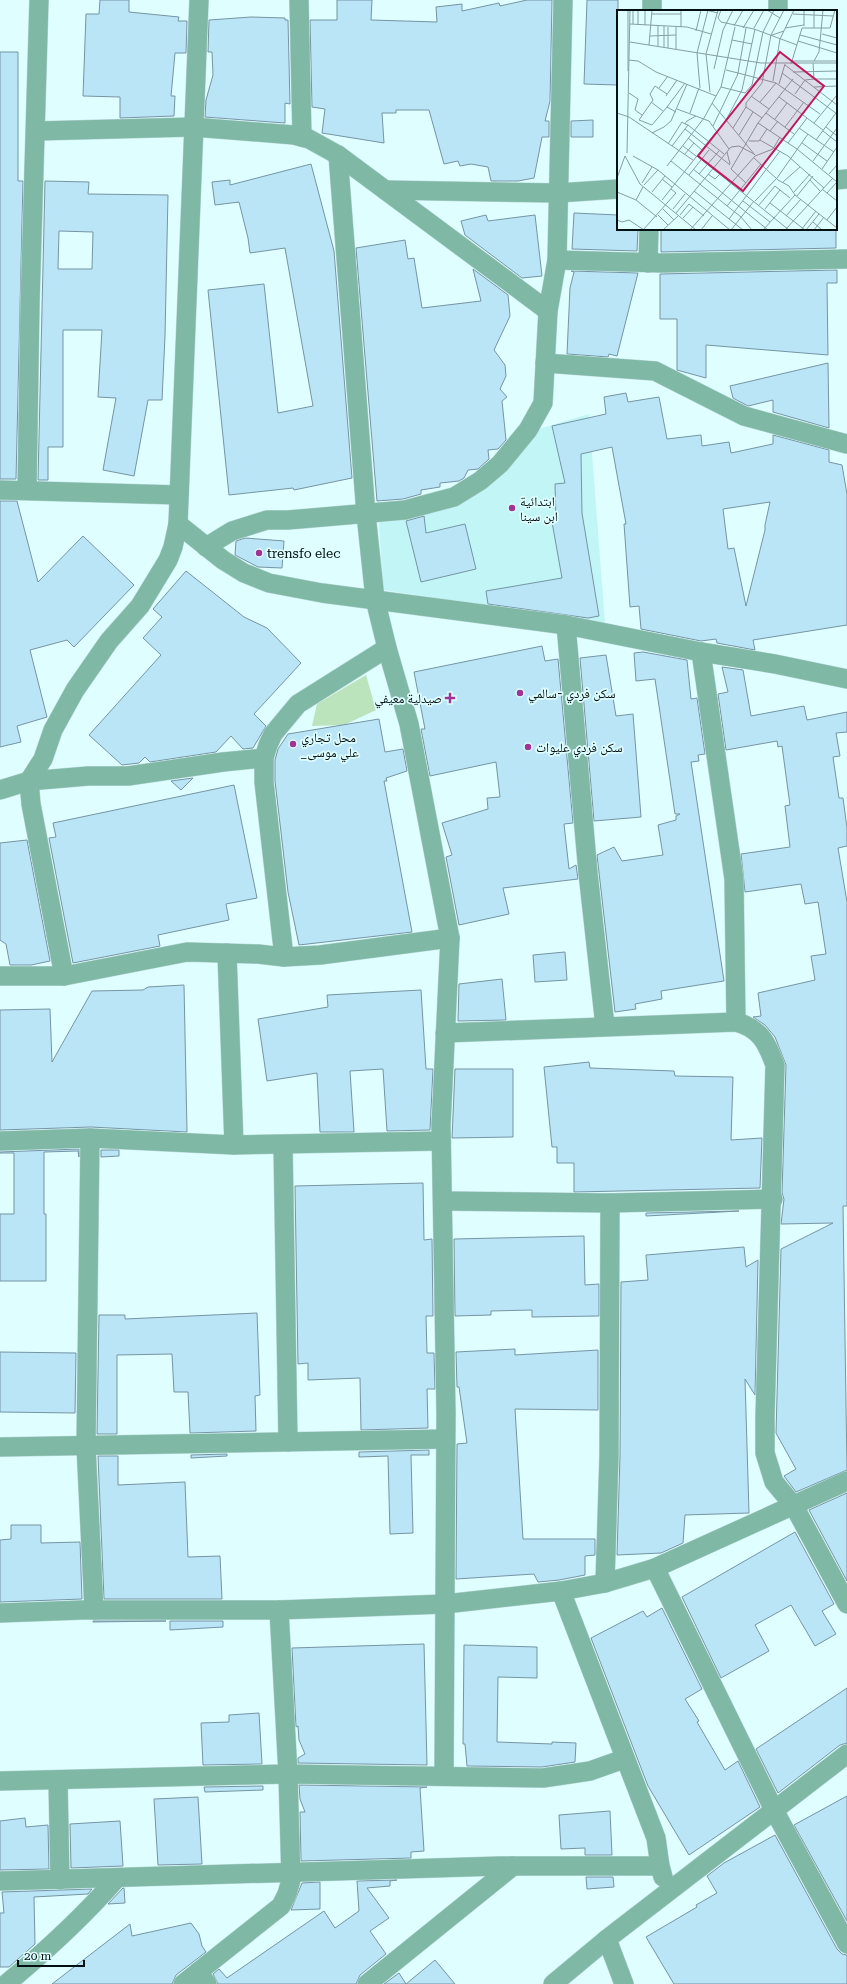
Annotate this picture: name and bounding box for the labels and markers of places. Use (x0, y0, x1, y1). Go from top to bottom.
place label: ابتدائية ابن سينا (520, 494, 558, 525)
marker: ابتدائية ابن سينا (507, 503, 517, 513)
place label: trensfo elec (267, 546, 340, 561)
marker: trensfo elec (254, 548, 264, 558)
place label: سكن فردي -سالمي (528, 686, 615, 704)
marker: سكن فردي -سالمي (515, 688, 525, 698)
place label: صيدلية معيفي (374, 691, 442, 709)
marker: صيدلية معيفي (445, 693, 455, 703)
place label: محل تجاري _علي موسى (300, 730, 359, 763)
marker: محل تجاري _علي موسى (288, 739, 298, 749)
place label: سكن فردي عليوات (536, 740, 622, 758)
marker: سكن فردي عليوات (523, 742, 533, 752)

